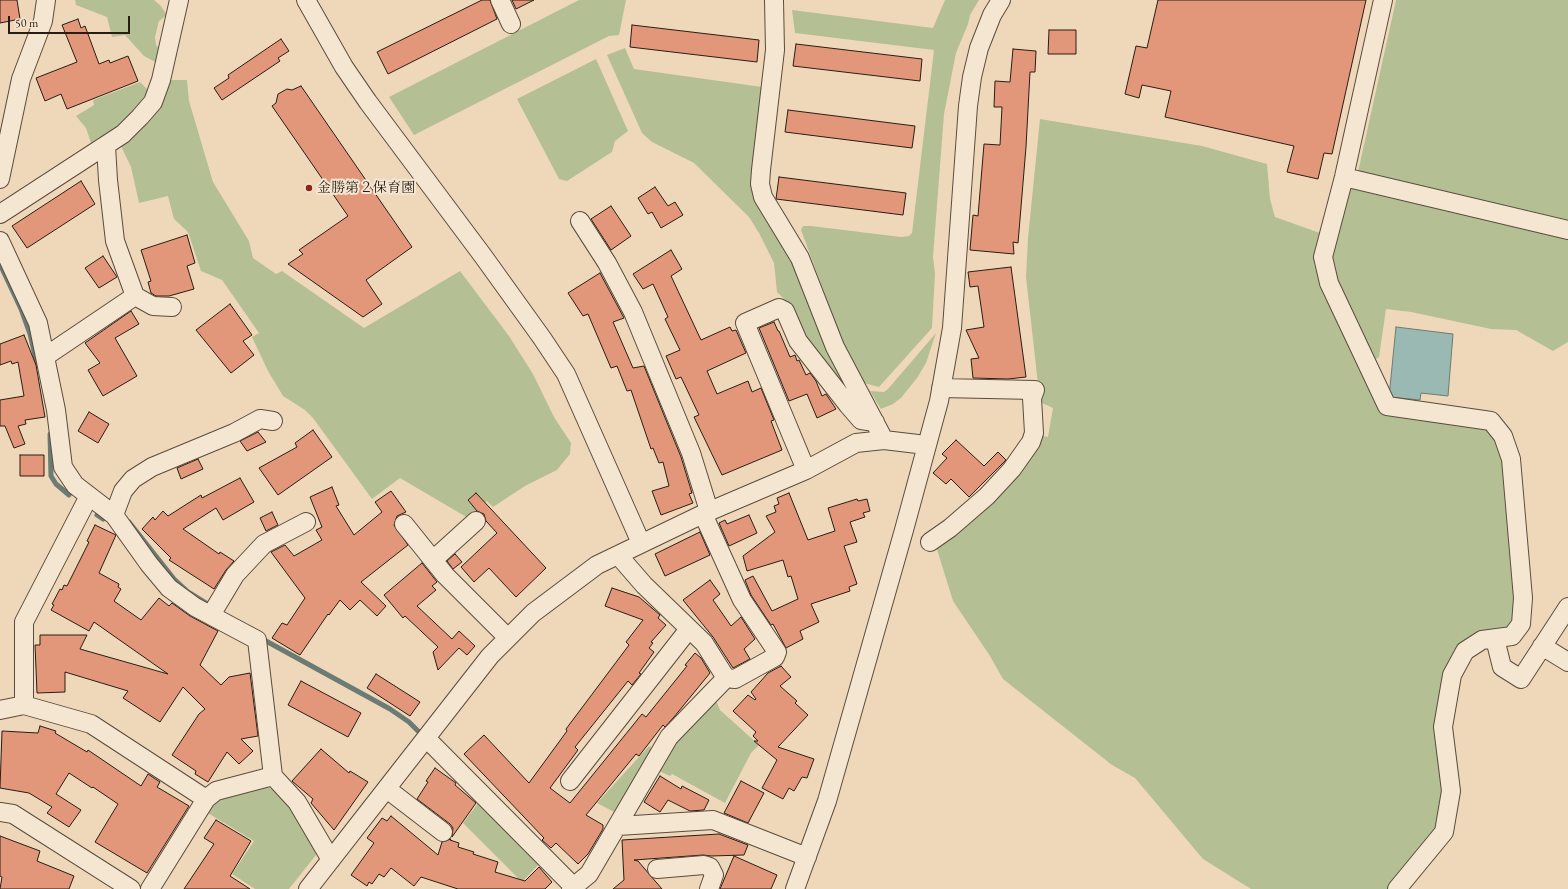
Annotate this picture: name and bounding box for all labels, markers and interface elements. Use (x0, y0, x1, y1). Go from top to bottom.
scale bar (10, 8, 132, 34)
text: 50 m (15, 15, 38, 31)
place label: 金勝第２保育園 (317, 180, 415, 196)
marker: 金勝第２保育園 (304, 183, 314, 193)

